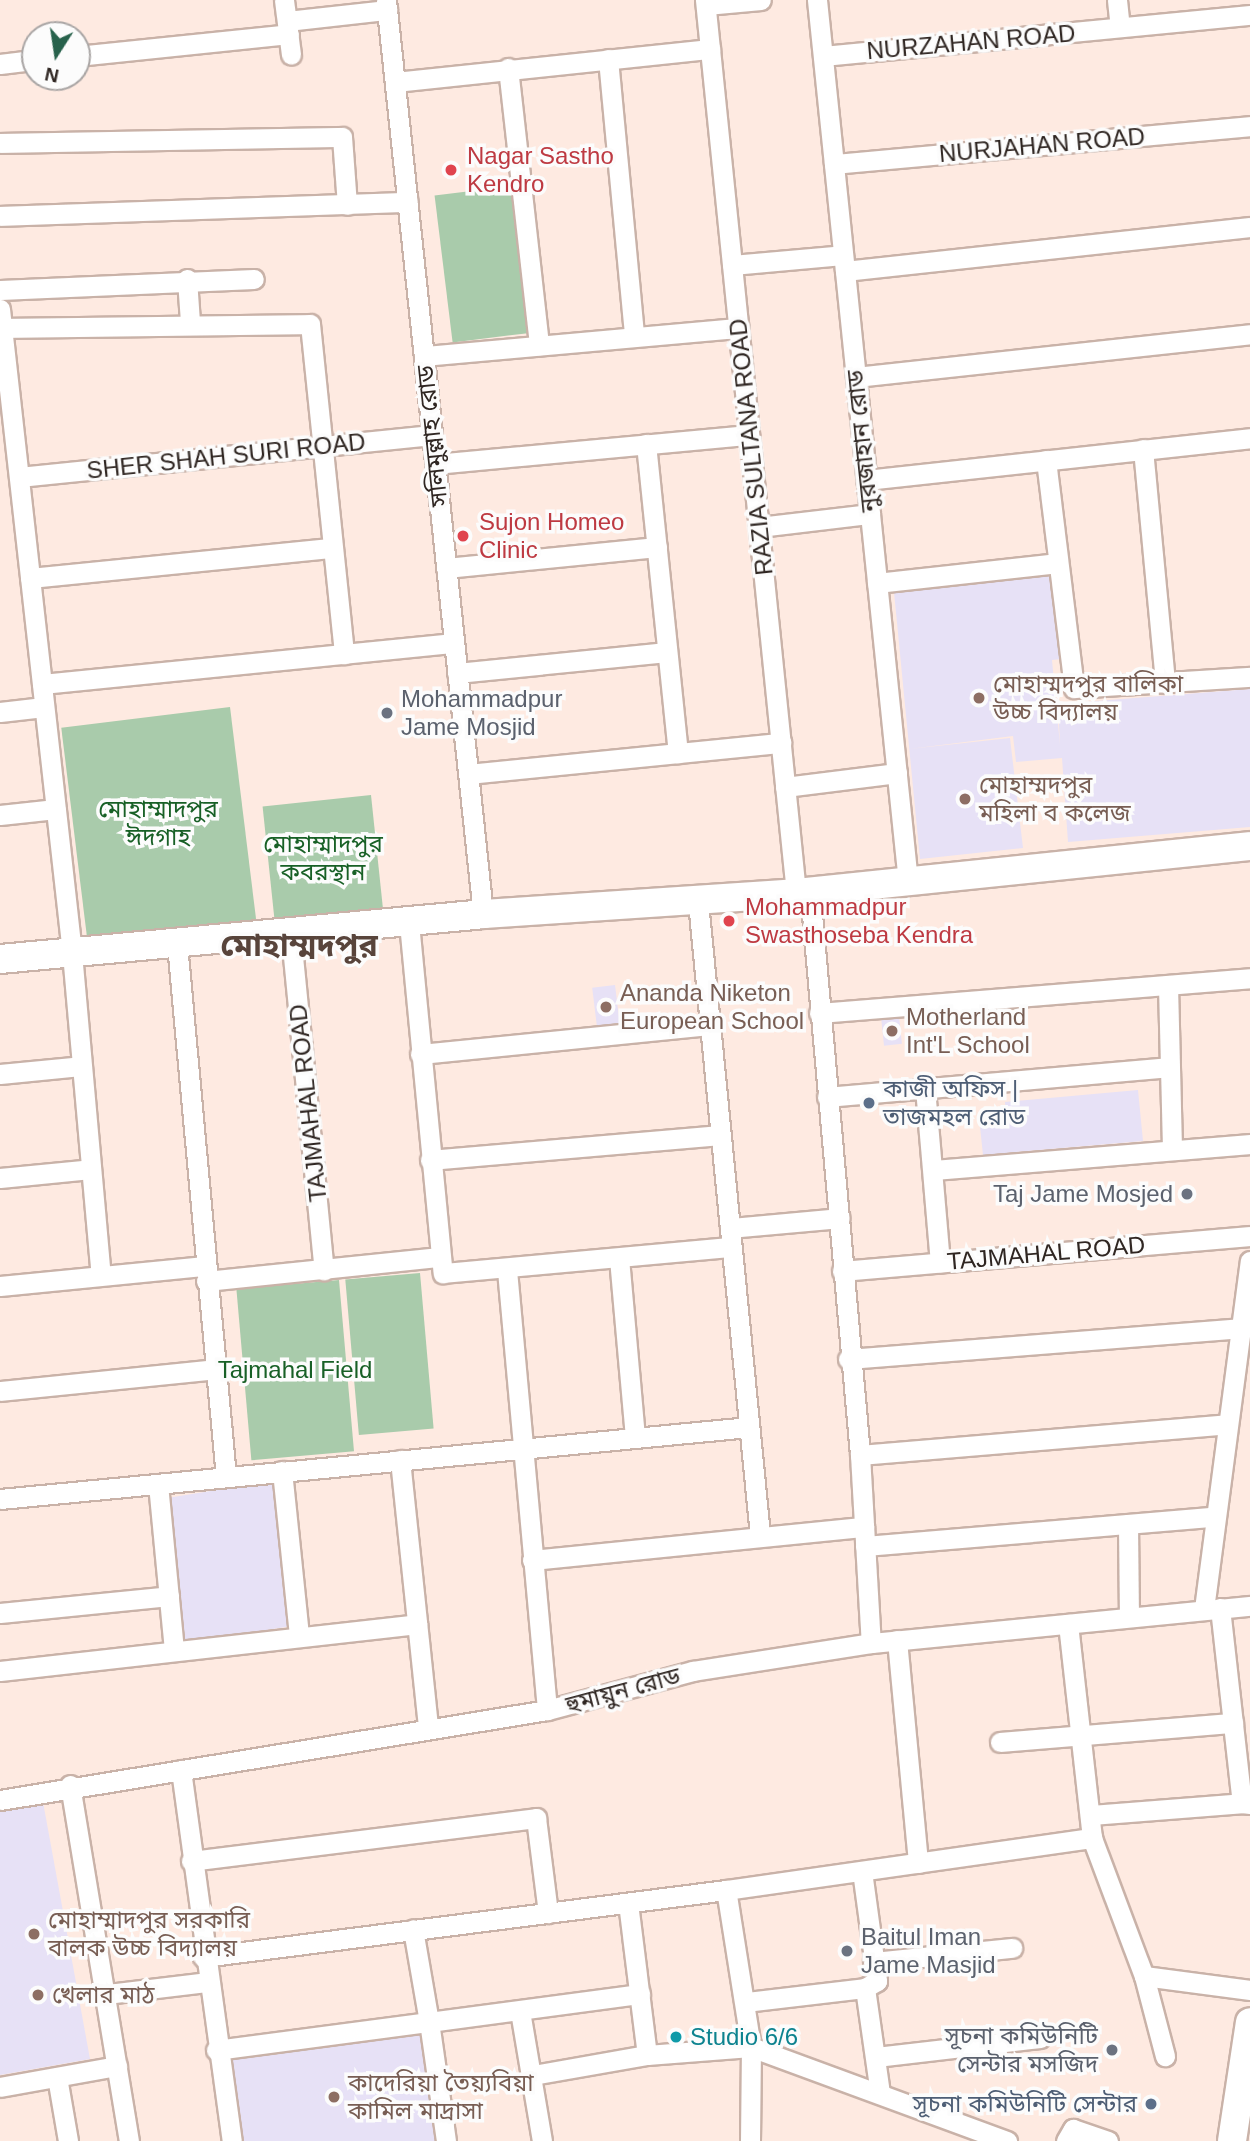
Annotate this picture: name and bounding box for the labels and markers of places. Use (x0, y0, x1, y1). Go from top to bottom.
place label: Nagar Sastho Kendro (467, 142, 614, 198)
marker: Nagar Sastho Kendro (441, 160, 461, 180)
place label: Sujon Homeo Clinic (479, 508, 624, 564)
marker: Sujon Homeo Clinic (453, 526, 473, 546)
place label: মোহাম্মদপুর বালিকা উচ্চ বিদ্যালয় (993, 670, 1183, 726)
place label: Mohammadpur Jame Mosjid (401, 685, 562, 741)
marker: মোহাম্মদপুর বালিকা উচ্চ বিদ্যালয় (971, 690, 987, 706)
marker: Mohammadpur Jame Mosjid (379, 705, 395, 721)
place label: মোহাম্মদপুর মহিলা ব কলেজ (979, 771, 1131, 827)
marker: মোহাম্মদপুর মহিলা ব কলেজ (957, 791, 973, 807)
place label: Mohammadpur Swasthoseba Kendra (745, 893, 973, 949)
marker: Mohammadpur Swasthoseba Kendra (719, 911, 739, 931)
place label: Ananda Niketon European School (620, 979, 804, 1035)
marker: Ananda Niketon European School (598, 999, 614, 1015)
place label: Motherland Int'L School (906, 1003, 1031, 1059)
marker: Motherland Int'L School (884, 1023, 900, 1039)
place label: কাজী অফিস | তাজমহল রোড (883, 1075, 1025, 1131)
marker: কাজী অফিস | তাজমহল রোড (861, 1095, 877, 1111)
place label: Taj Jame Mosjed (993, 1180, 1173, 1208)
marker: Taj Jame Mosjed (1179, 1186, 1195, 1202)
place label: মোহাম্মাদপুর সরকারি বালক উচ্চ বিদ্যালয় (48, 1906, 250, 1962)
place label: Baitul Iman Jame Masjid (861, 1923, 996, 1979)
marker: মোহাম্মাদপুর সরকারি বালক উচ্চ বিদ্যালয় (26, 1926, 42, 1942)
marker: Baitul Iman Jame Masjid (839, 1943, 855, 1959)
place label: খেলার মাঠ (52, 1981, 155, 2009)
marker: খেলার মাঠ (30, 1987, 46, 2003)
place label: সূচনা কমিউনিটি সেন্টার মসজিদ (945, 2022, 1098, 2078)
place label: Studio 6/6 (690, 2023, 798, 2051)
marker: Studio 6/6 (668, 2029, 684, 2045)
marker: সূচনা কমিউনিটি সেন্টার মসজিদ (1104, 2042, 1120, 2058)
place label: কাদেরিয়া তৈয়্যবিয়া কামিল মাদ্রাসা (348, 2069, 534, 2125)
marker: কাদেরিয়া তৈয়্যবিয়া কামিল মাদ্রাসা (326, 2089, 342, 2105)
place label: সূচনা কমিউনিটি সেন্টার (913, 2090, 1137, 2118)
marker: সূচনা কমিউনিটি সেন্টার (1143, 2096, 1159, 2112)

